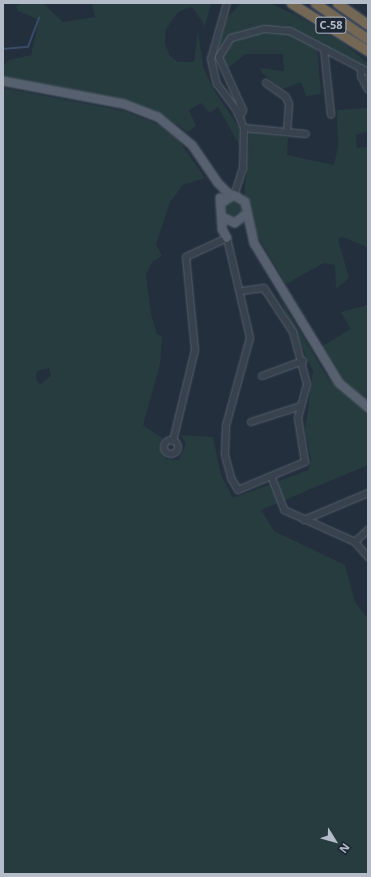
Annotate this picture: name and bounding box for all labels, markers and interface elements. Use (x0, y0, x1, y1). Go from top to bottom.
road number: C-58 (315, 16, 347, 34)
north arrow (315, 821, 355, 861)
text: N (336, 840, 354, 857)

